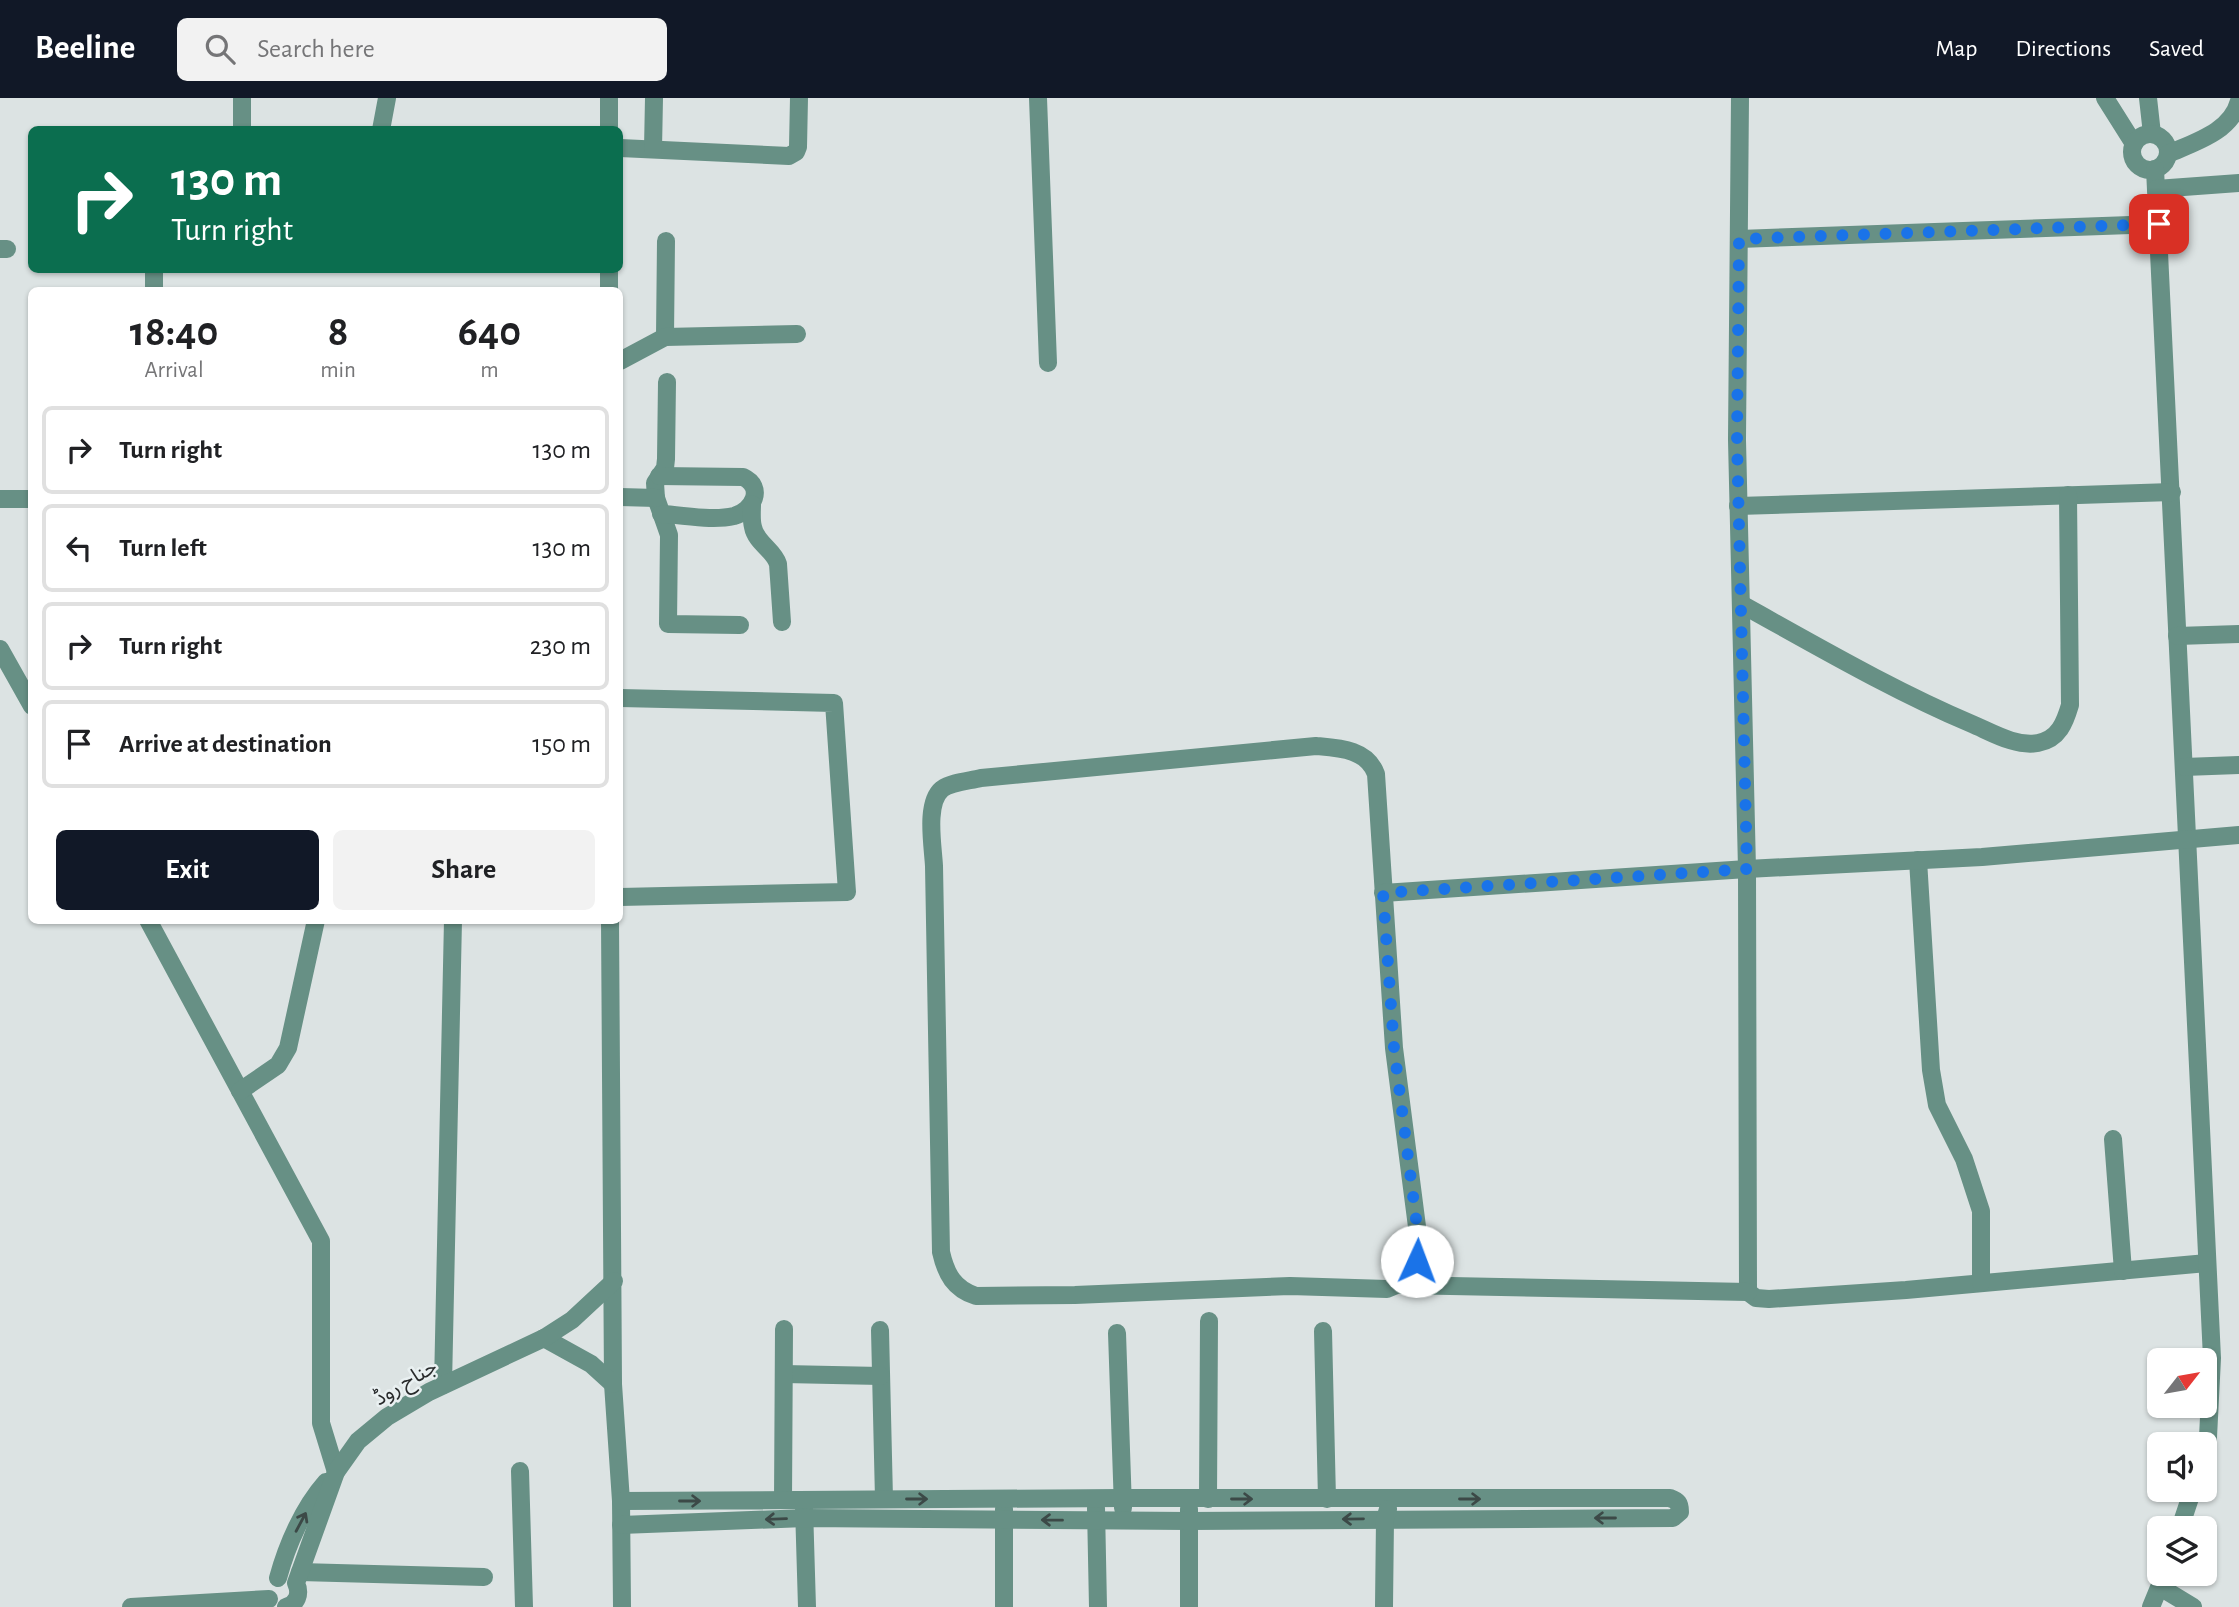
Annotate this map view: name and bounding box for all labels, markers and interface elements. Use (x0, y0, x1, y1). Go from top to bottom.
search box (177, 18, 667, 81)
icon: search (201, 30, 239, 68)
text: Beeline (35, 32, 135, 65)
text: Search here (257, 36, 375, 62)
text: Map (1935, 37, 1977, 61)
text: Directions (2015, 37, 2111, 61)
text: Saved (2149, 37, 2204, 61)
icon: right (56, 154, 147, 245)
text: 130 m (171, 156, 282, 205)
pin (2129, 194, 2189, 254)
icon: arrive (2140, 205, 2178, 243)
text: Turn right (171, 214, 293, 246)
text: 18:40 (130, 311, 218, 353)
text: 8 (328, 311, 348, 353)
text: 640 (458, 311, 521, 353)
text: Arrival (145, 359, 204, 382)
text: min (320, 359, 356, 382)
text: m (480, 359, 499, 382)
icon: right (60, 431, 98, 469)
text: Turn right (119, 437, 222, 463)
text: 130 m (533, 437, 591, 463)
icon: left (60, 529, 98, 567)
text: Turn left (119, 535, 207, 561)
text: 130 m (533, 535, 591, 561)
icon: right (60, 627, 98, 665)
text: Turn right (119, 633, 222, 659)
text: 230 m (530, 633, 591, 659)
icon: arrive (60, 725, 98, 763)
text: Arrive at destination (119, 731, 332, 757)
text: 150 m (532, 731, 591, 757)
button: Exit (56, 830, 319, 910)
button: Share (333, 830, 595, 910)
position arrow (1380, 1224, 1454, 1298)
north arrow (2147, 1348, 2217, 1418)
map controls (2147, 1348, 2217, 1586)
street label: جناح روڈ (369, 1354, 443, 1413)
button: sound (2147, 1432, 2217, 1502)
one-way arrow (905, 1492, 928, 1506)
one-way arrow (1231, 1492, 1254, 1506)
one-way arrow (1458, 1492, 1481, 1506)
one-way arrow (678, 1494, 701, 1508)
one-way arrow (1594, 1511, 1617, 1525)
one-way arrow (294, 1512, 308, 1532)
one-way arrow (1342, 1512, 1365, 1526)
one-way arrow (764, 1513, 787, 1526)
one-way arrow (1041, 1513, 1064, 1526)
button: layers (2147, 1516, 2217, 1586)

